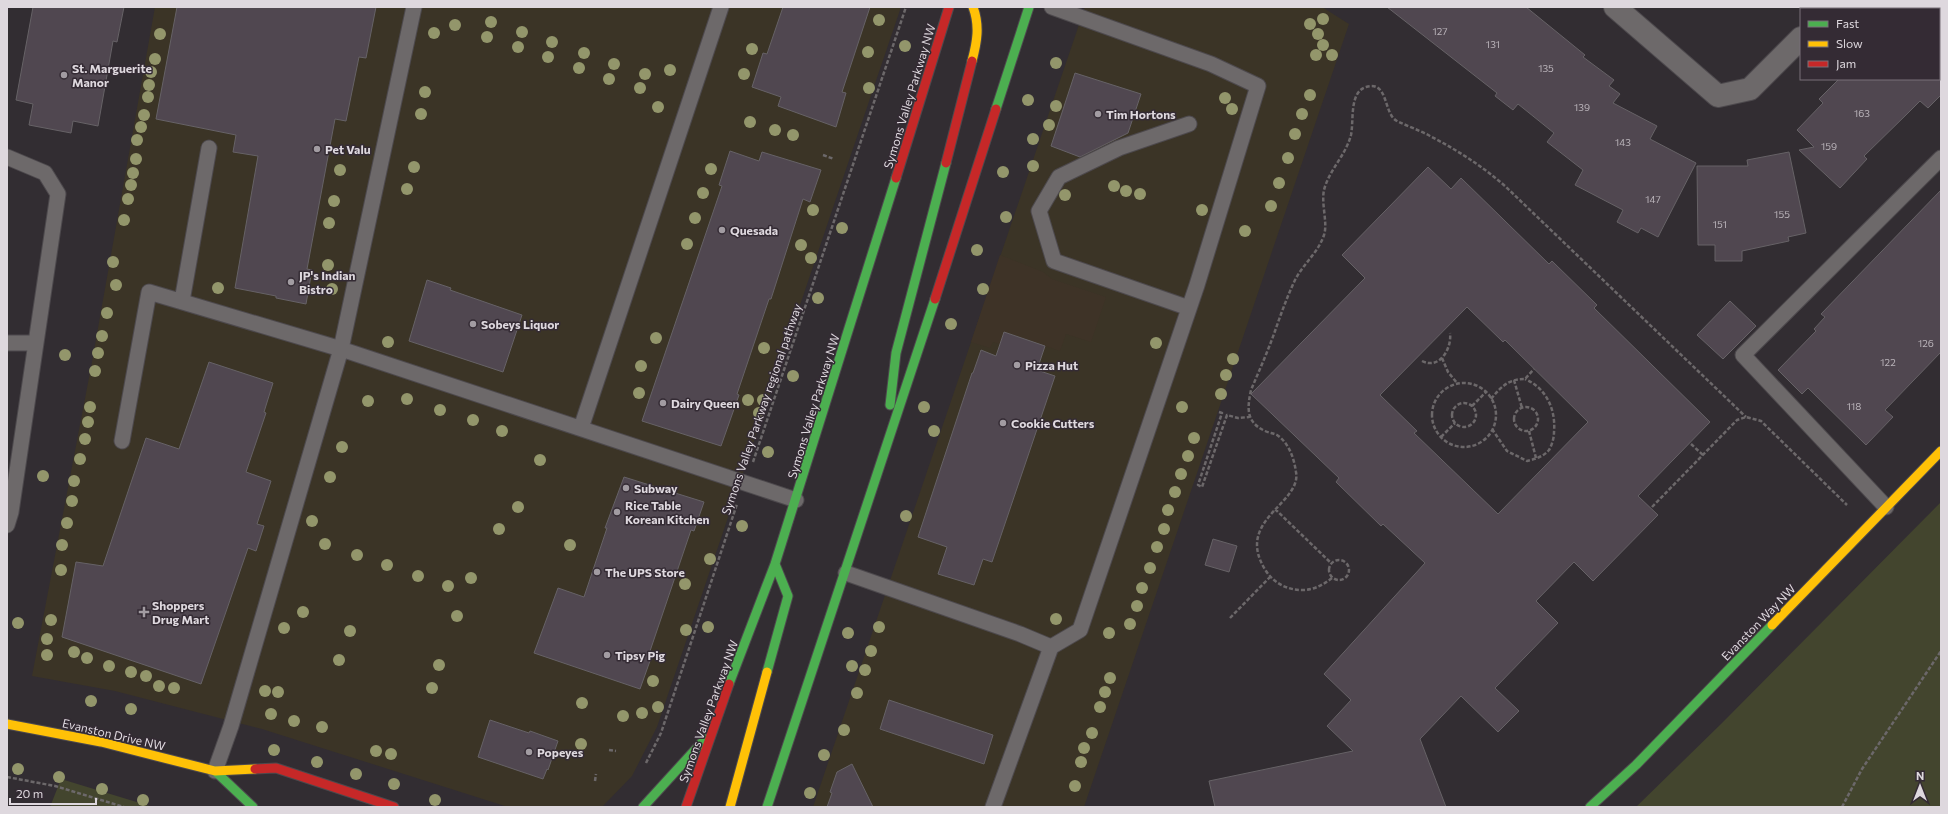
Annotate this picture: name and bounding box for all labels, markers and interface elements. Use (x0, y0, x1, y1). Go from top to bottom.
legend (1800, 8, 1940, 80)
text: Fast (1836, 16, 1859, 30)
street label: Symons Valley Parkway NW (880, 22, 938, 170)
house number: 127 (1432, 25, 1448, 37)
text: Slow (1836, 36, 1863, 50)
house number: 131 (1486, 38, 1500, 50)
text: Jam (1836, 56, 1856, 71)
place label: St. Marguerite Manor (72, 61, 152, 89)
house number: 135 (1538, 62, 1554, 74)
marker: St. Marguerite Manor (59, 70, 69, 80)
house number: 139 (1574, 101, 1590, 113)
place label: Tim Hortons (1106, 107, 1176, 121)
house number: 163 (1854, 107, 1870, 119)
marker: Tim Hortons (1093, 109, 1103, 119)
house number: 143 (1615, 136, 1631, 148)
house number: 159 (1821, 140, 1837, 152)
place label: Pet Valu (325, 142, 371, 156)
marker: Pet Valu (312, 144, 322, 154)
house number: 147 (1645, 193, 1661, 205)
house number: 155 (1774, 208, 1790, 220)
house number: 151 (1713, 218, 1727, 230)
place label: Quesada (730, 223, 778, 237)
marker: Quesada (717, 225, 727, 235)
place label: JP's Indian Bistro (299, 268, 356, 296)
marker: JP's Indian Bistro (286, 277, 296, 287)
street label: Symons Valley Parkway regional pathway (718, 302, 804, 516)
place label: Sobeys Liquor (481, 317, 559, 331)
marker: Sobeys Liquor (468, 319, 478, 329)
street label: Symons Valley Parkway NW (784, 332, 842, 480)
house number: 126 (1918, 337, 1934, 349)
house number: 122 (1880, 356, 1896, 368)
place label: Pizza Hut (1025, 358, 1078, 372)
marker: Pizza Hut (1012, 360, 1022, 370)
place label: Dairy Queen (671, 396, 740, 410)
marker: Dairy Queen (658, 398, 668, 408)
house number: 118 (1847, 400, 1861, 412)
place label: Cookie Cutters (1011, 416, 1095, 430)
marker: Cookie Cutters (998, 418, 1008, 428)
place label: Subway (634, 481, 678, 495)
marker: Subway (621, 483, 631, 493)
place label: Rice Table Korean Kitchen (625, 498, 710, 526)
marker: Rice Table Korean Kitchen (612, 507, 622, 517)
place label: The UPS Store (605, 565, 685, 579)
marker: The UPS Store (592, 567, 602, 577)
street label: Evanston Way NW (1718, 581, 1798, 663)
place label: Shoppers Drug Mart (152, 598, 209, 626)
marker: Shoppers Drug Mart (139, 607, 149, 617)
street label: Symons Valley Parkway NW (676, 638, 740, 784)
place label: Tipsy Pig (615, 648, 666, 662)
marker: Tipsy Pig (602, 650, 612, 660)
street label: Evanston Drive NW (61, 715, 167, 753)
place label: Popeyes (537, 745, 584, 759)
marker: Popeyes (524, 747, 534, 757)
north arrow (1900, 766, 1940, 806)
text: N (1916, 769, 1924, 782)
scale bar (10, 780, 96, 806)
text: 20 m (16, 786, 43, 800)

